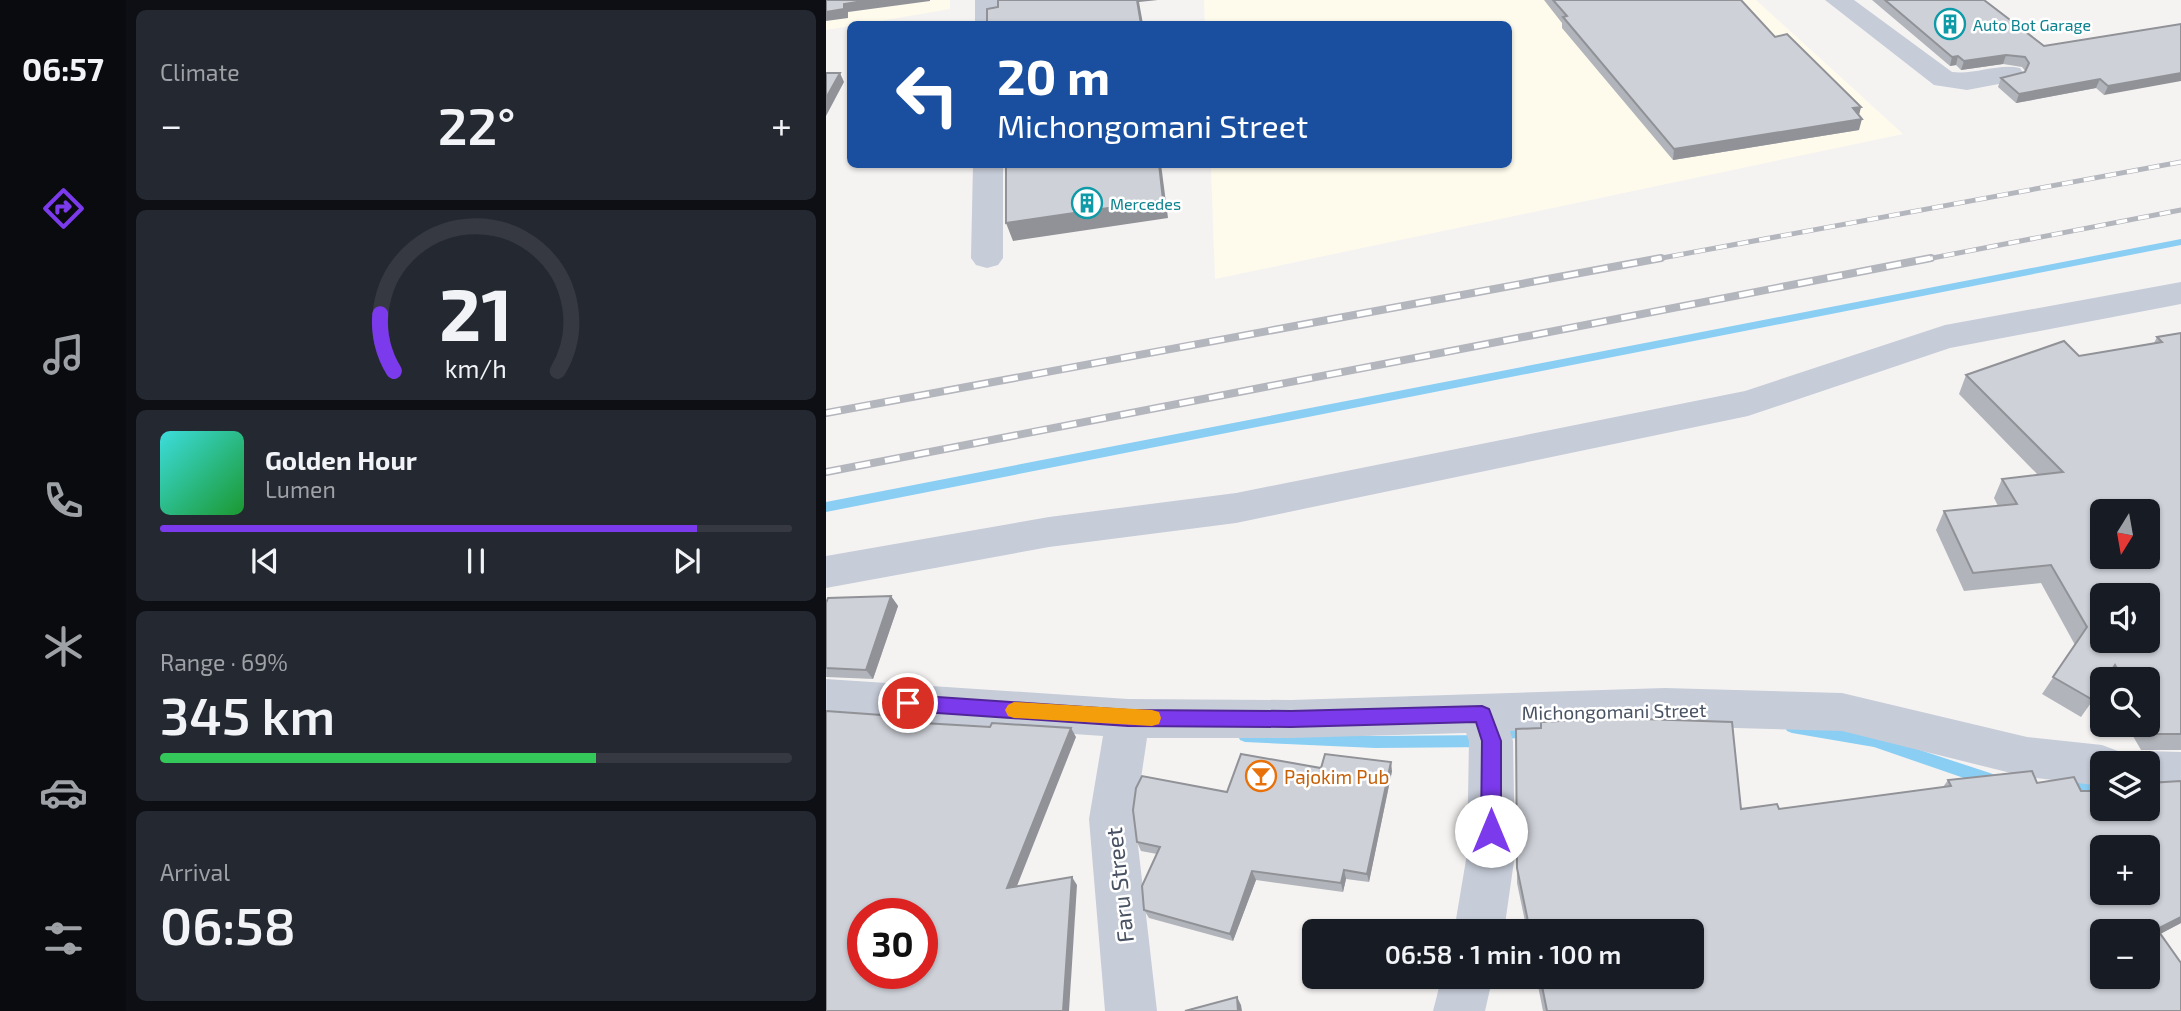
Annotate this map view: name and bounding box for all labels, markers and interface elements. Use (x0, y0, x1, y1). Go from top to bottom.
building icon: Auto Bot Garage (1933, 7, 1967, 41)
place label: Auto Bot Garage (1973, 15, 2091, 34)
text: 20 m (997, 46, 1110, 105)
text: 06:57 (22, 49, 104, 87)
icon: left (882, 49, 973, 140)
text: Climate (160, 58, 240, 86)
text: 22° (438, 93, 516, 155)
text: − (160, 101, 182, 147)
text: + (771, 101, 792, 147)
text: Michongomani Street (997, 106, 1308, 144)
icon: directions (39, 184, 88, 233)
building icon: Mercedes (1070, 186, 1104, 220)
place label: Mercedes (1110, 194, 1181, 213)
text: 21 (439, 269, 513, 357)
icon: music (39, 330, 88, 379)
text: km/h (445, 353, 507, 383)
text: Golden Hour (265, 444, 417, 475)
text: Lumen (265, 475, 336, 503)
icon: phone (39, 476, 88, 525)
north arrow (2090, 499, 2160, 569)
map controls (2090, 499, 2160, 989)
icon: previous (246, 542, 284, 580)
icon: pause (457, 542, 495, 580)
icon: next (668, 542, 706, 580)
button: sound (2090, 583, 2160, 653)
icon: climate (39, 622, 88, 671)
text: Range · 69% (160, 648, 288, 676)
button: search (2090, 667, 2160, 737)
pin (878, 673, 938, 733)
text: 345 km (160, 683, 335, 745)
icon: arrive (889, 684, 927, 722)
street label: Michongomani Street (1521, 698, 1707, 724)
button: layers (2090, 751, 2160, 821)
bar icon: Pajokim Pub (1244, 759, 1278, 793)
place label: Pajokim Pub (1284, 765, 1389, 788)
icon: car (39, 768, 88, 817)
position arrow (1454, 794, 1528, 868)
street label: Faru Street (1099, 826, 1139, 944)
button: + (2090, 835, 2160, 905)
text: Arrival (160, 858, 230, 886)
text: 06:58 (160, 893, 296, 955)
speed limit sign: 30 (847, 898, 938, 989)
icon: filters (39, 914, 88, 963)
button: − (2090, 919, 2160, 989)
text: 06:58 · 1 min · 100 m (1385, 938, 1621, 969)

